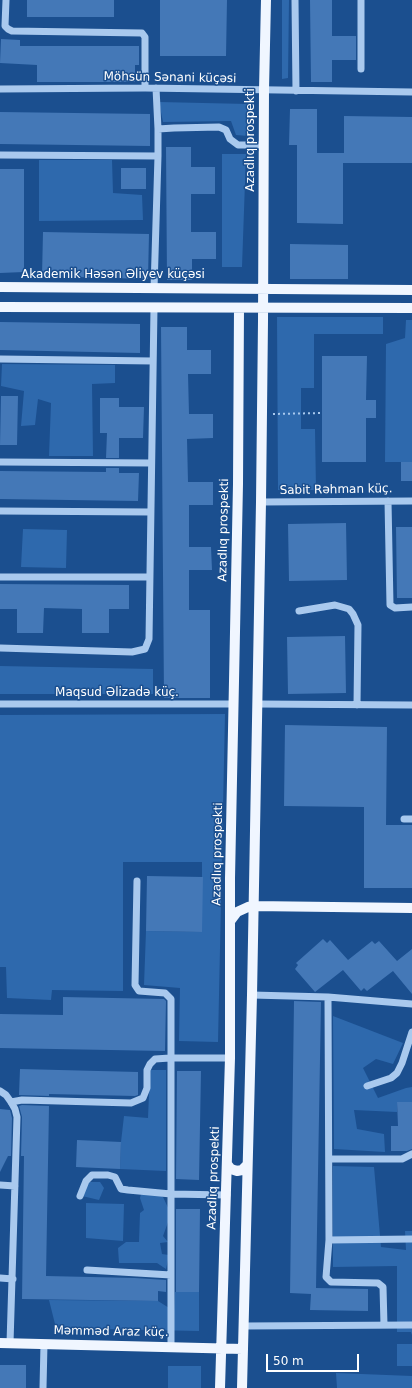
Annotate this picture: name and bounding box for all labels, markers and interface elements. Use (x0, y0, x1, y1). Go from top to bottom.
street label: Möhsün Sənani küçəsi (103, 70, 237, 86)
street label: Azadlıq prospekti (244, 88, 258, 192)
street label: Akademik Həsən Əliyev küçəsi (21, 268, 205, 282)
street label: Azadlıq prospekti (216, 478, 232, 582)
street label: Sabit Rəhman küç. (279, 482, 393, 498)
street label: Maqsud Əlizadə küç. (55, 686, 179, 700)
street label: Azadlıq prospekti (210, 802, 226, 906)
street label: Azadlıq prospekti (205, 1126, 223, 1230)
street label: Məmməd Araz küç. (53, 1324, 169, 1340)
scale bar (268, 1346, 361, 1372)
text: 50 m (273, 1354, 304, 1368)

